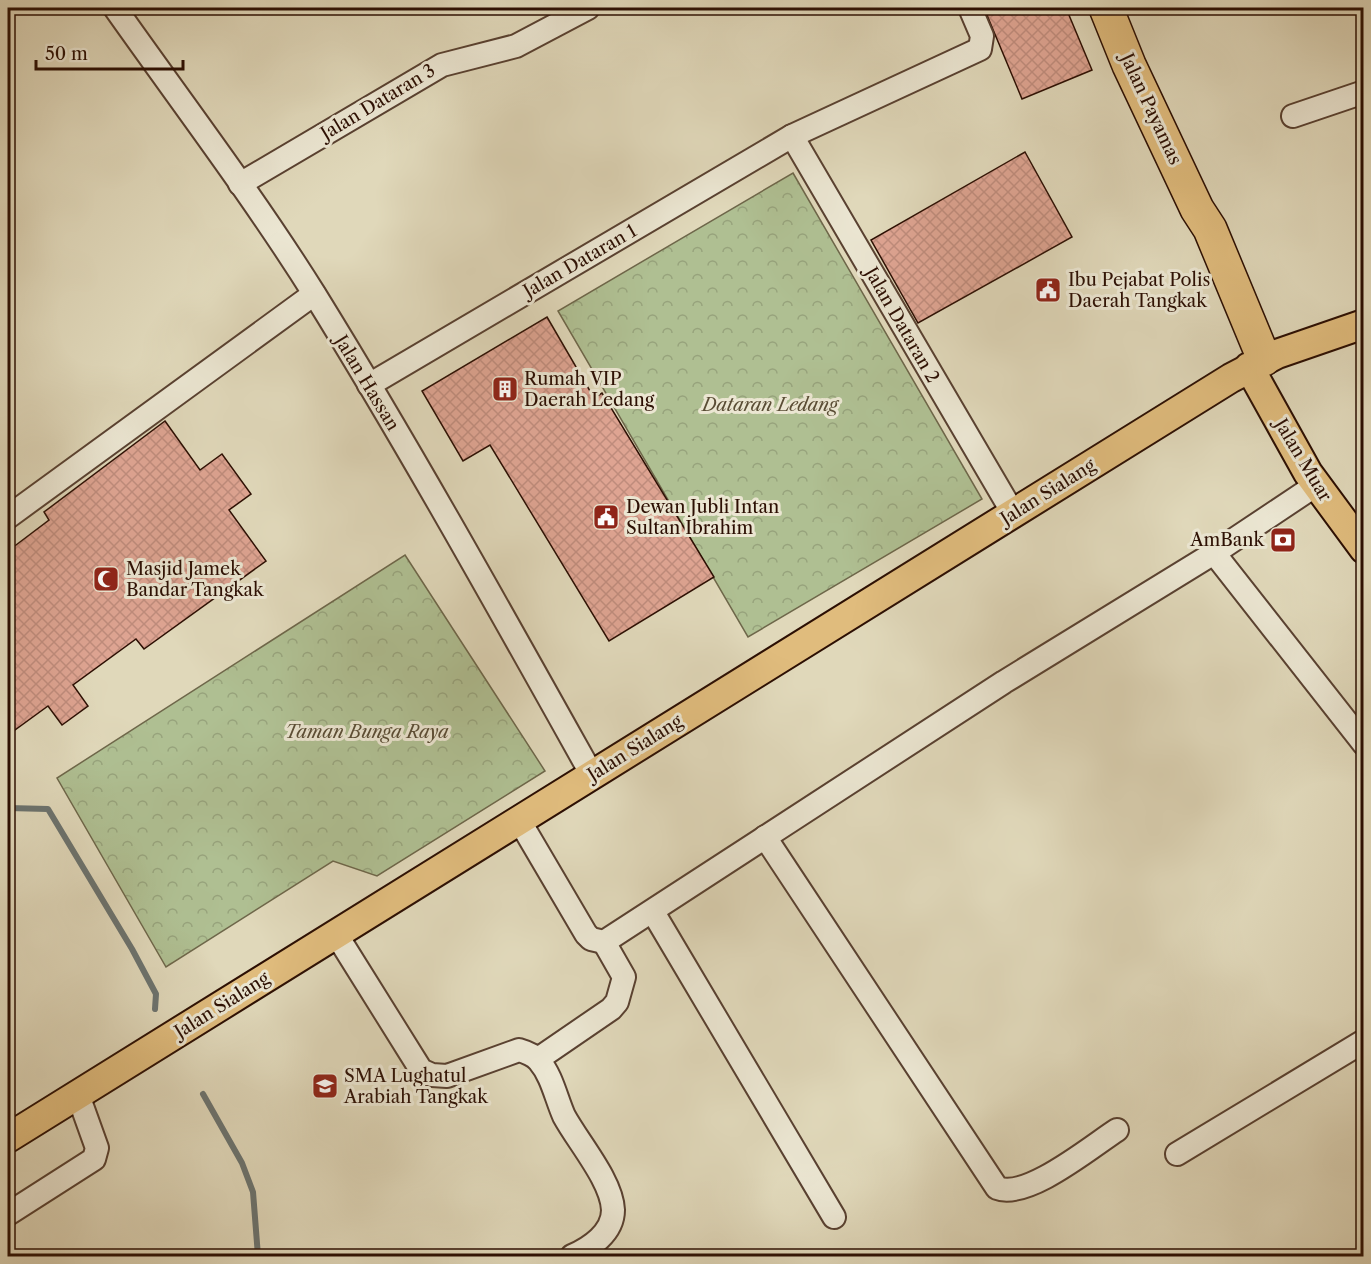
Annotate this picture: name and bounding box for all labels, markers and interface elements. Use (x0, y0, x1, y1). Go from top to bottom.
scale bar (36, 33, 183, 71)
text: 50 m (45, 43, 88, 65)
street label: Jalan Payamas (1114, 47, 1186, 168)
street label: Jalan Dataran 3 (314, 59, 439, 146)
street label: Jalan Dataran 1 (517, 219, 641, 304)
street label: Jalan Dataran 2 (859, 261, 944, 387)
place label: Ibu Pejabat Polis Daerah Tangkak (1068, 269, 1210, 312)
public building icon: Ibu Pejabat Polis Daerah Tangkak (1033, 275, 1063, 305)
street label: Jalan Hassan (328, 329, 404, 435)
place label: Rumah VIP Daerah Ledang (524, 368, 655, 411)
building icon: Rumah VIP Daerah Ledang (490, 374, 520, 404)
park label: Dataran Ledang (700, 394, 840, 416)
street label: Jalan Muar (1268, 412, 1336, 506)
street label: Jalan Sialang (994, 454, 1100, 532)
place label: Dewan Jubli Intan Sultan Ibrahim (626, 496, 779, 539)
public building icon: Dewan Jubli Intan Sultan Ibrahim (591, 502, 621, 532)
bank icon: AmBank (1268, 525, 1298, 555)
place label: AmBank (1189, 529, 1266, 551)
place label: Masjid Jamek Bandar Tangkak (126, 558, 265, 601)
mosque icon: Masjid Jamek Bandar Tangkak (91, 564, 121, 594)
street label: Jalan Sialang (581, 710, 687, 788)
park label: Taman Bunga Raya (285, 721, 449, 743)
street label: Jalan Sialang (168, 967, 274, 1045)
place label: SMA Lughatul Arabiah Tangkak (343, 1065, 489, 1108)
school or university icon: SMA Lughatul Arabiah Tangkak (310, 1071, 340, 1101)

